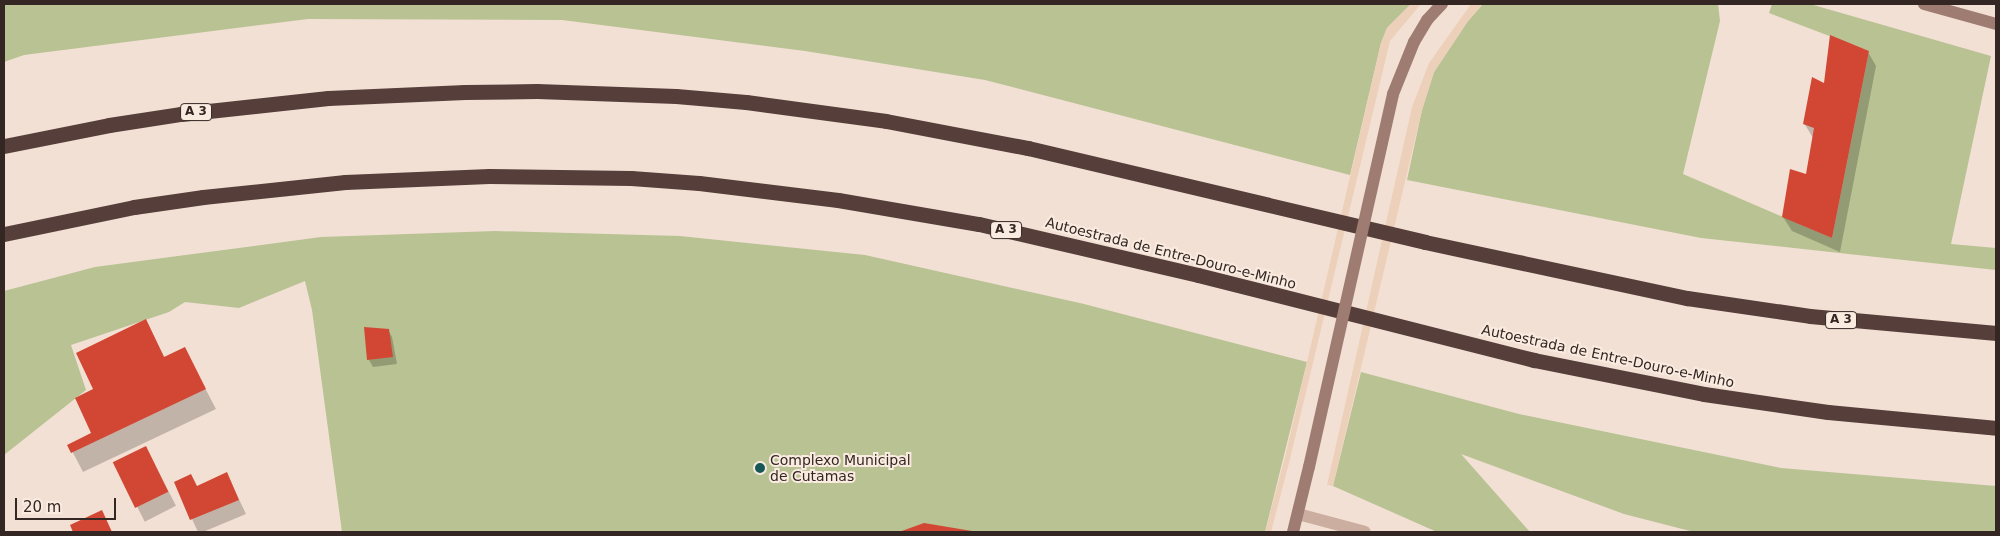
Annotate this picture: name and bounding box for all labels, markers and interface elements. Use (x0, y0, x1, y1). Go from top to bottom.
road number: A 3 (180, 102, 212, 121)
street label: Autoestrada de Entre-Douro-e-Minho (1044, 214, 1298, 292)
road number: A 3 (990, 220, 1022, 240)
road number: A 3 (1825, 310, 1857, 330)
street label: Autoestrada de Entre-Douro-e-Minho (1480, 321, 1736, 391)
place label: Complexo Municipal de Cutamas (770, 452, 911, 484)
marker: Complexo Municipal de Cutamas (754, 462, 766, 474)
scale bar (18, 488, 119, 520)
text: 20 m (23, 498, 61, 516)

